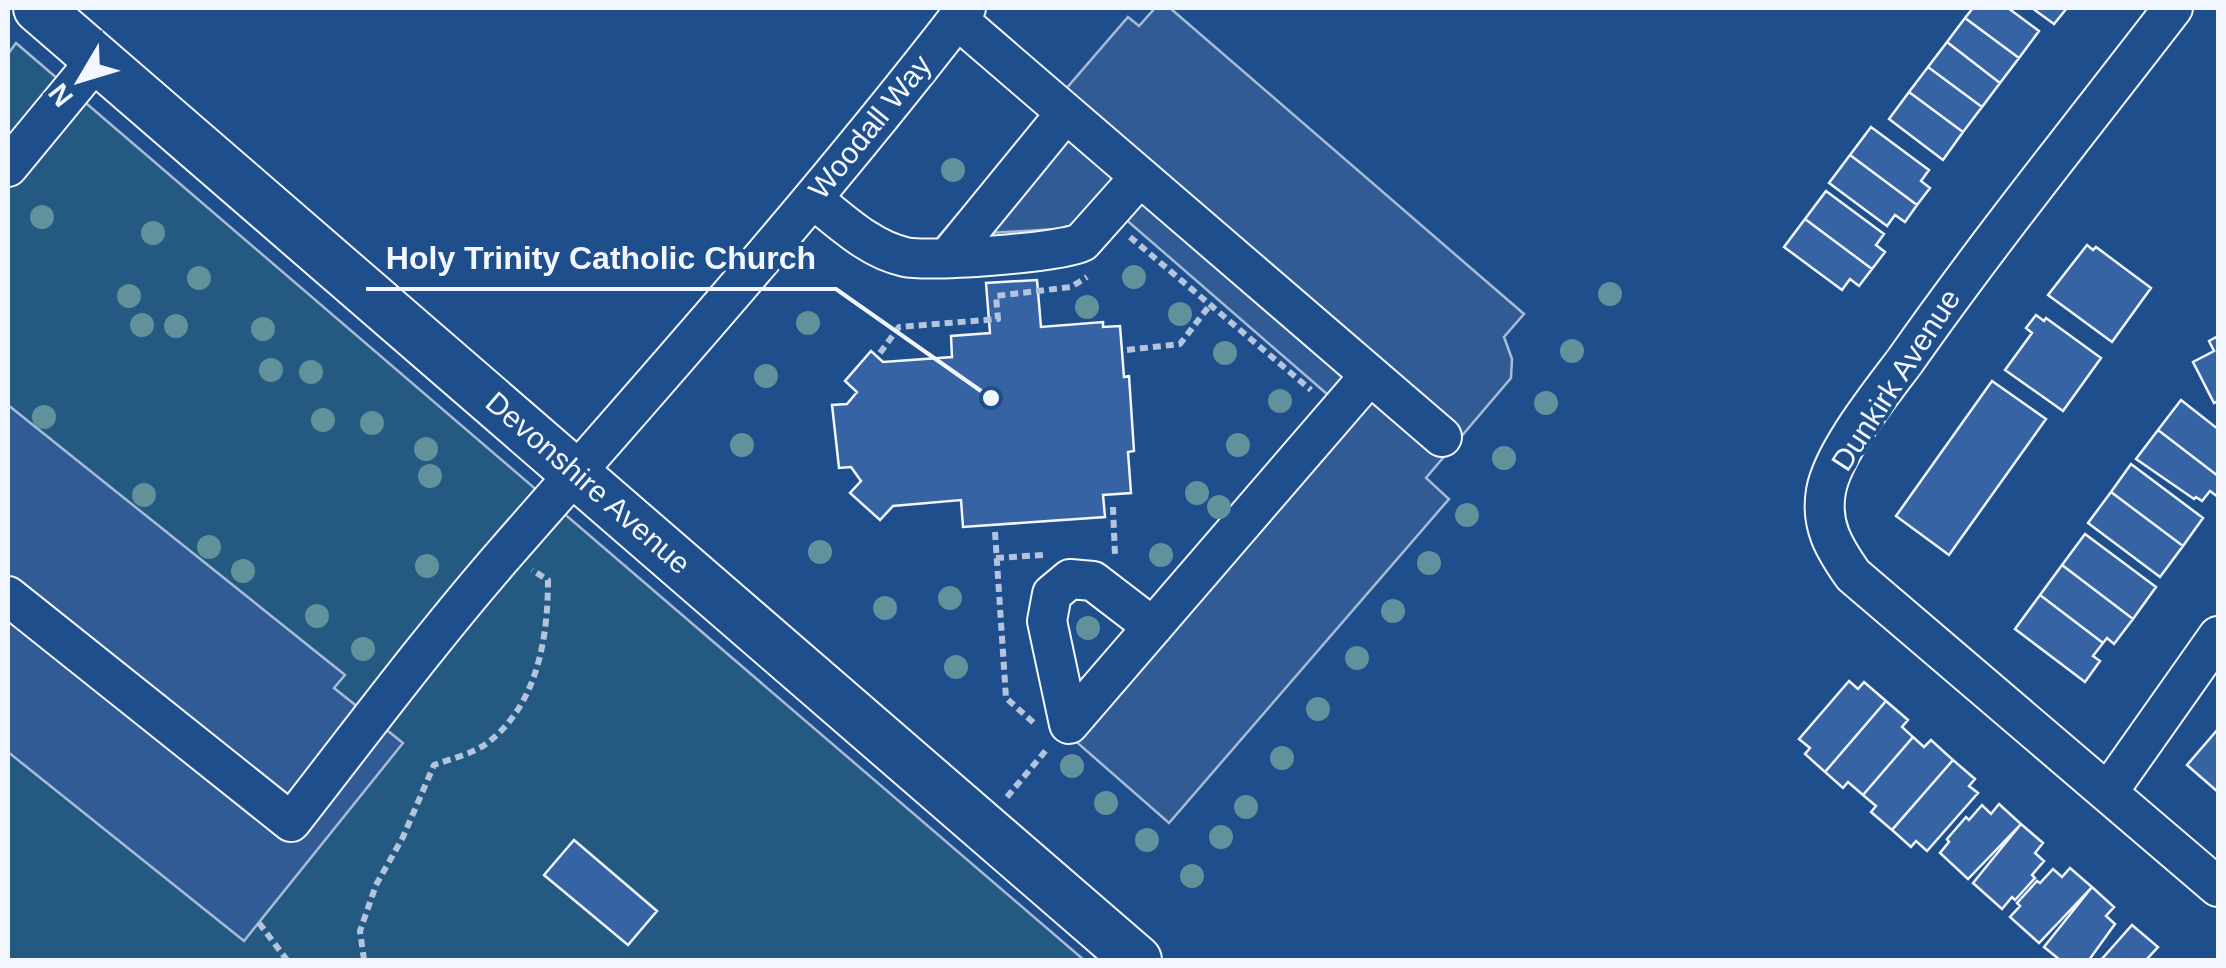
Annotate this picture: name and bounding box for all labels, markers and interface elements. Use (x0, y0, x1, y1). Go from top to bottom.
north arrow (30, 30, 130, 130)
street label: Woodall Way (802, 48, 938, 205)
text: N (42, 78, 79, 113)
callout: Holy Trinity Catholic Church (366, 227, 836, 289)
text: Holy Trinity Catholic Church (386, 240, 816, 276)
street label: Dunkirk Avenue (1825, 283, 1966, 477)
street label: Devonshire Avenue (480, 385, 697, 580)

